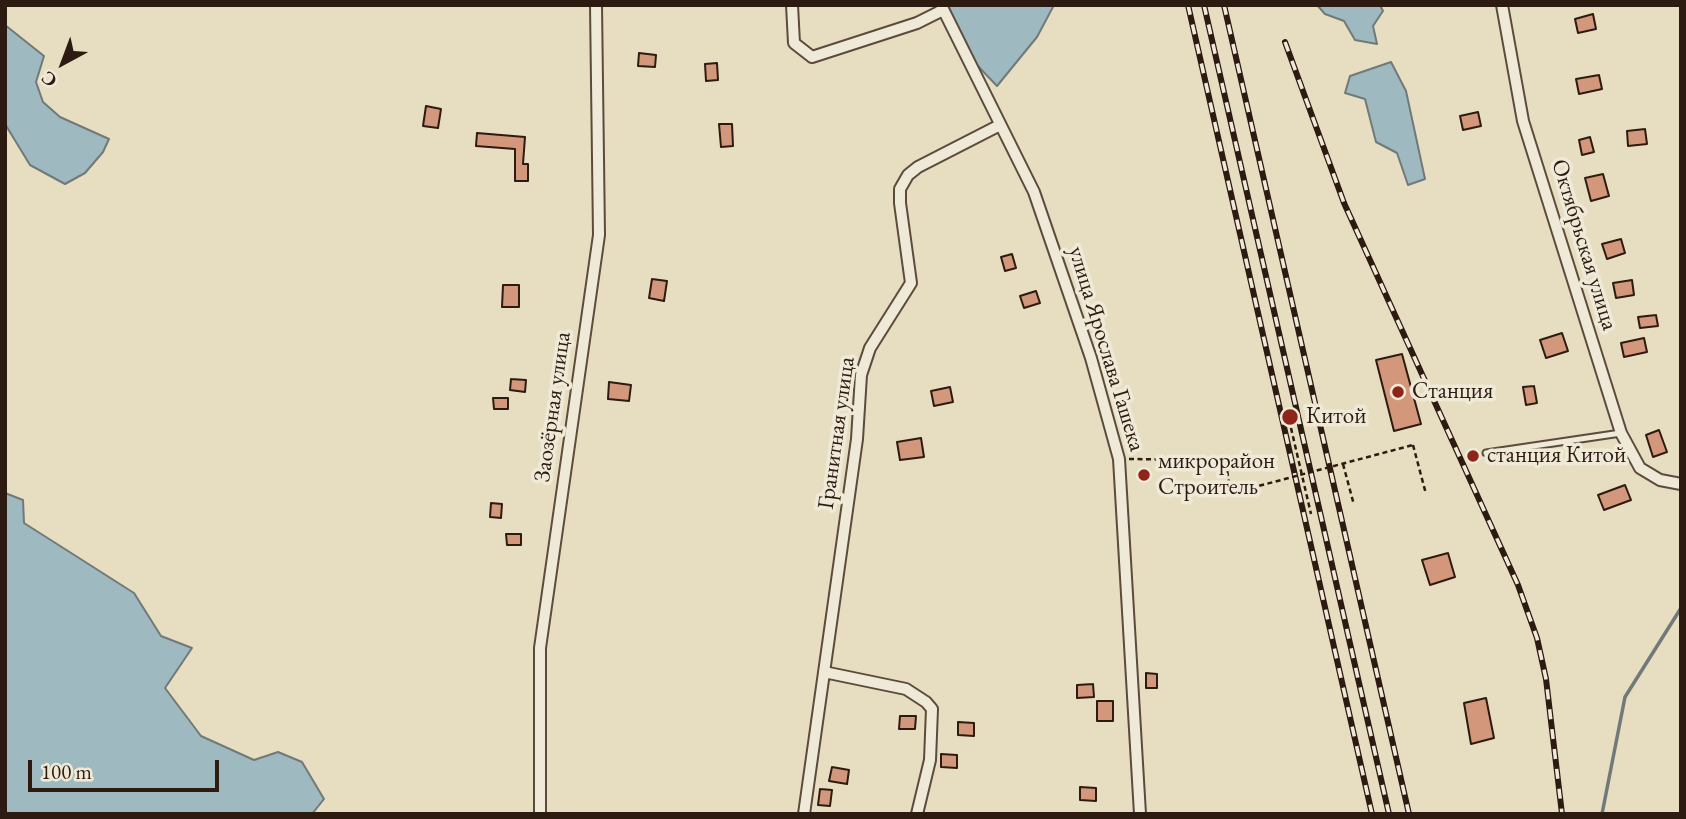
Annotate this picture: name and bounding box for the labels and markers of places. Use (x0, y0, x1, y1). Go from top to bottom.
place label: Станция (1412, 378, 1493, 406)
marker: Станция (1390, 384, 1406, 400)
place label: Китой (1306, 403, 1366, 431)
marker: Китой (1280, 407, 1300, 427)
place label: станция Китой (1487, 442, 1626, 470)
place label: микрорайон Строитель (1158, 448, 1275, 502)
marker: станция Китой (1465, 448, 1481, 464)
marker: микрорайон Строитель (1136, 467, 1152, 483)

